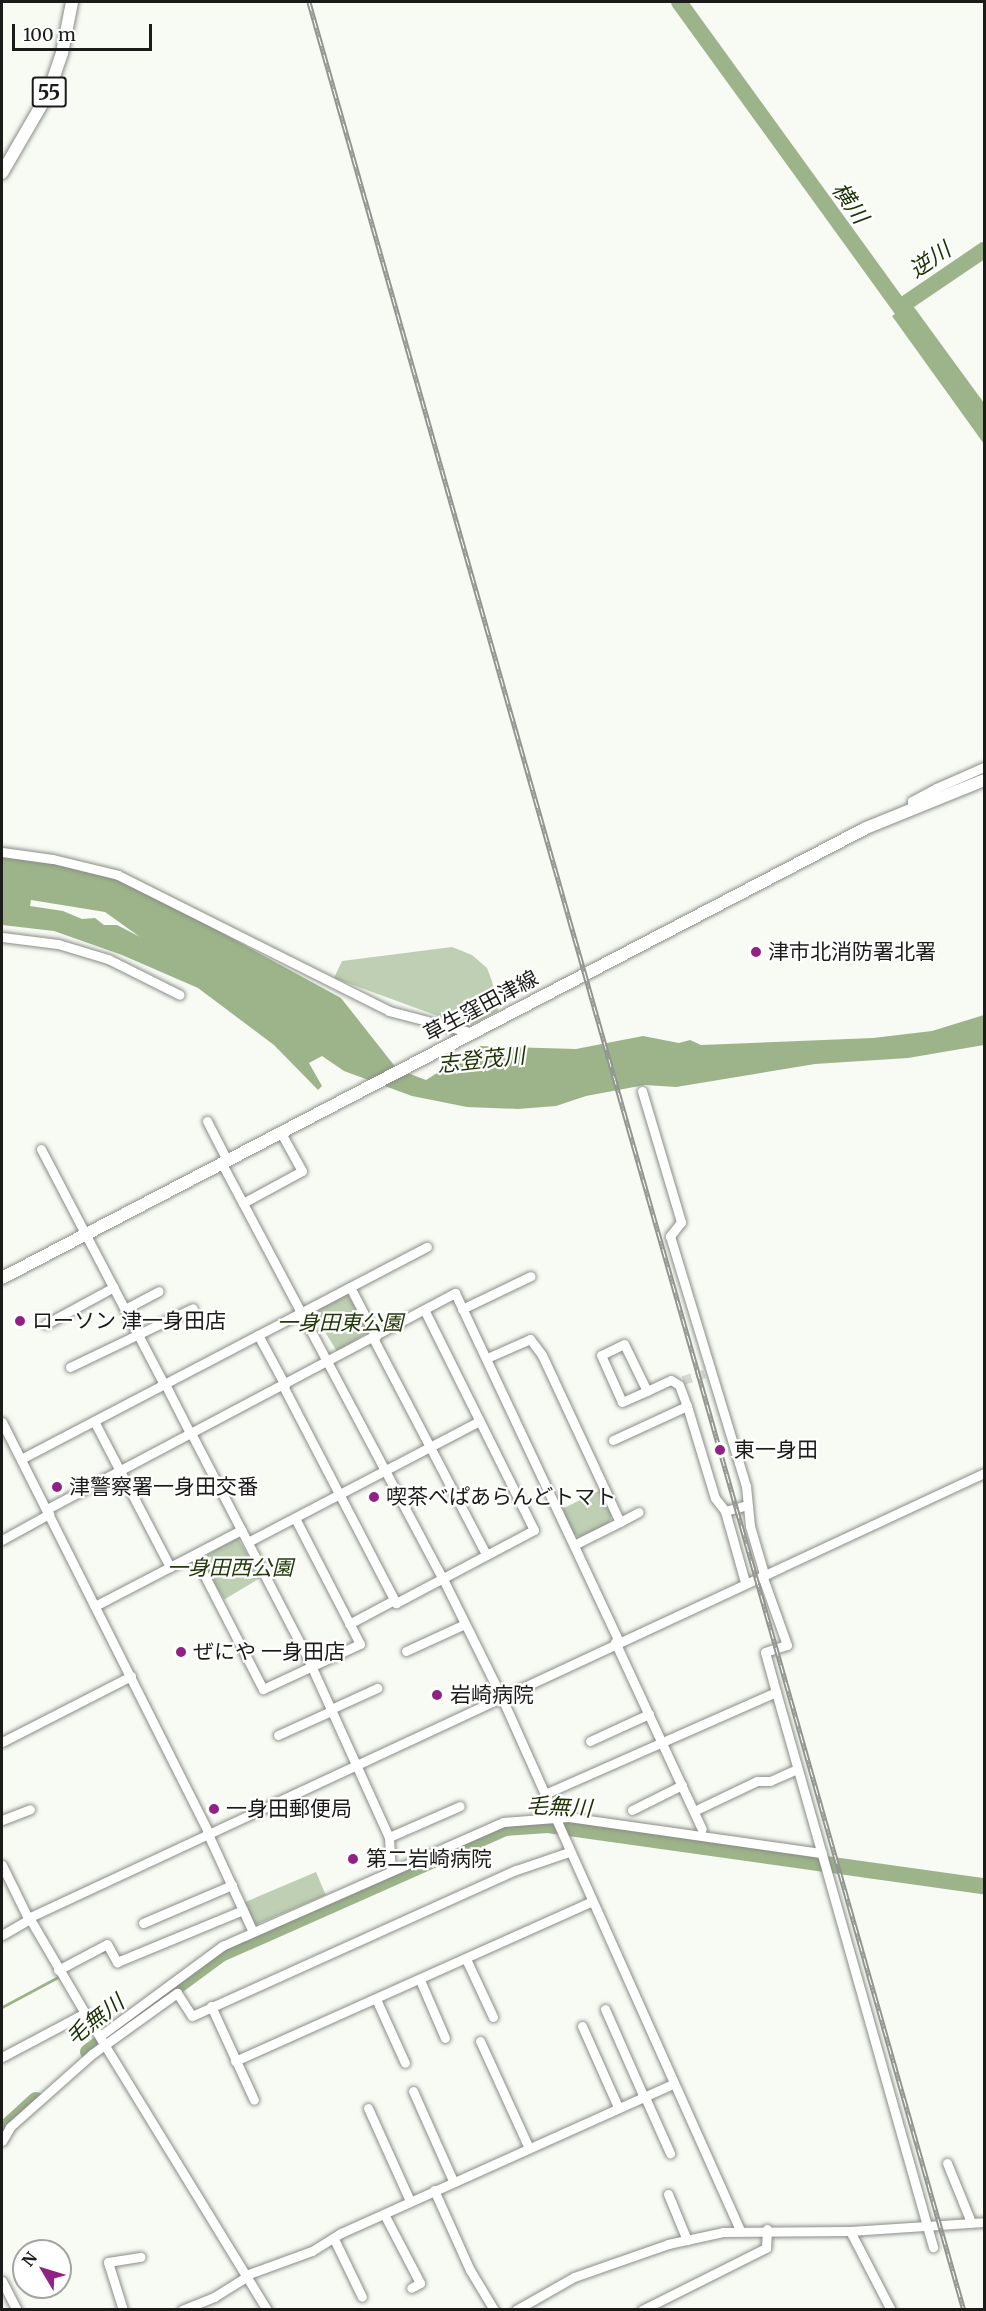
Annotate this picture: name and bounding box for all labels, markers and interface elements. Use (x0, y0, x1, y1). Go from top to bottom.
scale bar (15, 12, 154, 50)
text: 100 m (23, 23, 76, 46)
road number: 55 (31, 75, 67, 109)
water label: 横川 (827, 177, 873, 229)
water label: 逆川 (904, 237, 956, 283)
place label: 津市北消防署北署 (768, 939, 936, 965)
marker: 津市北消防署北署 (749, 945, 763, 959)
street label: 草生窪田津線 (419, 965, 543, 1047)
water label: 志登茂川 (436, 1042, 526, 1078)
place label: ローソン 津一身田店 (32, 1308, 226, 1334)
park label: 一身田東公園 (277, 1310, 403, 1336)
marker: ローソン 津一身田店 (13, 1314, 27, 1328)
place label: 東一身田 (734, 1437, 818, 1463)
marker: 東一身田 (711, 1441, 729, 1459)
place label: 津警察署一身田交番 (69, 1474, 258, 1500)
marker: 津警察署一身田交番 (50, 1480, 64, 1494)
place label: 喫茶べぱあらんどトマト (386, 1484, 617, 1510)
marker: 喫茶べぱあらんどトマト (367, 1490, 381, 1504)
park label: 一身田西公園 (167, 1555, 293, 1581)
place label: ぜにや 一身田店 (193, 1639, 345, 1665)
marker: ぜにや 一身田店 (174, 1645, 188, 1659)
place label: 岩崎病院 (450, 1682, 534, 1708)
marker: 岩崎病院 (428, 1686, 446, 1704)
water label: 毛無川 (525, 1792, 593, 1822)
place label: 一身田郵便局 (226, 1796, 352, 1822)
marker: 一身田郵便局 (207, 1802, 221, 1816)
place label: 第二岩崎病院 (366, 1846, 492, 1872)
marker: 第二岩崎病院 (344, 1850, 362, 1868)
water label: 毛無川 (61, 1989, 129, 2051)
north arrow (12, 2239, 72, 2299)
text: N (18, 2248, 41, 2270)

